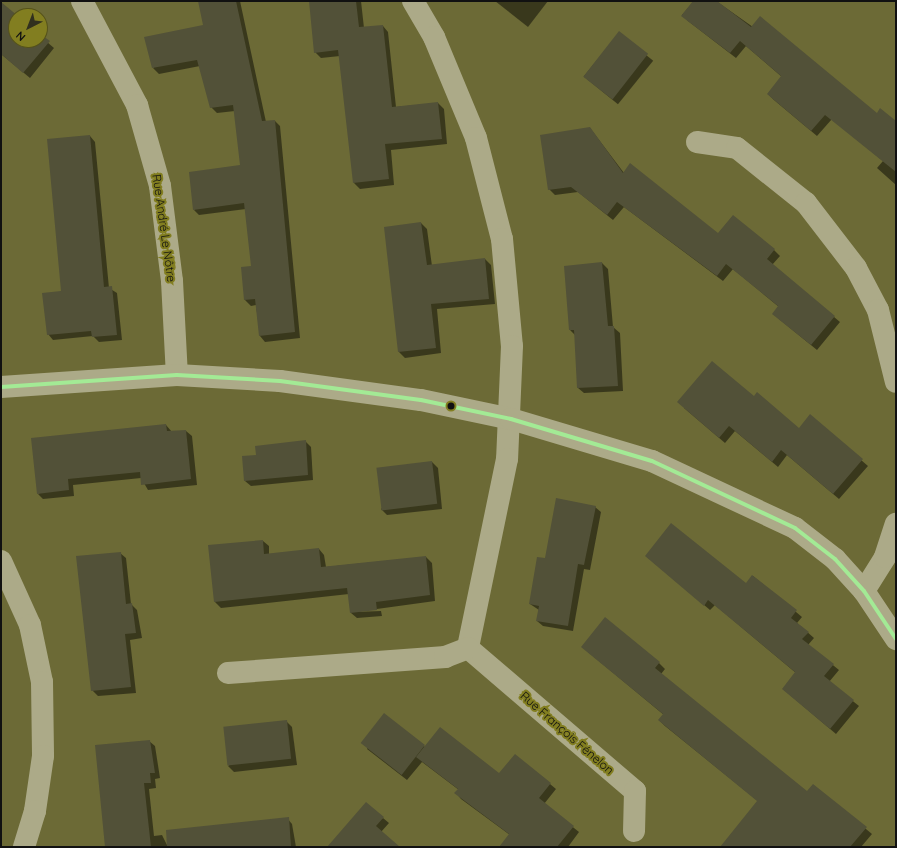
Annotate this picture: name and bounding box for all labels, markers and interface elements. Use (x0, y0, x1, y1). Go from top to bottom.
north arrow (8, 8, 48, 48)
text: N (13, 28, 28, 44)
street label: Rue André Le Nôtre (149, 173, 179, 283)
unlabelled marker (446, 401, 456, 411)
street label: Rue François Fénelon (517, 689, 617, 777)

